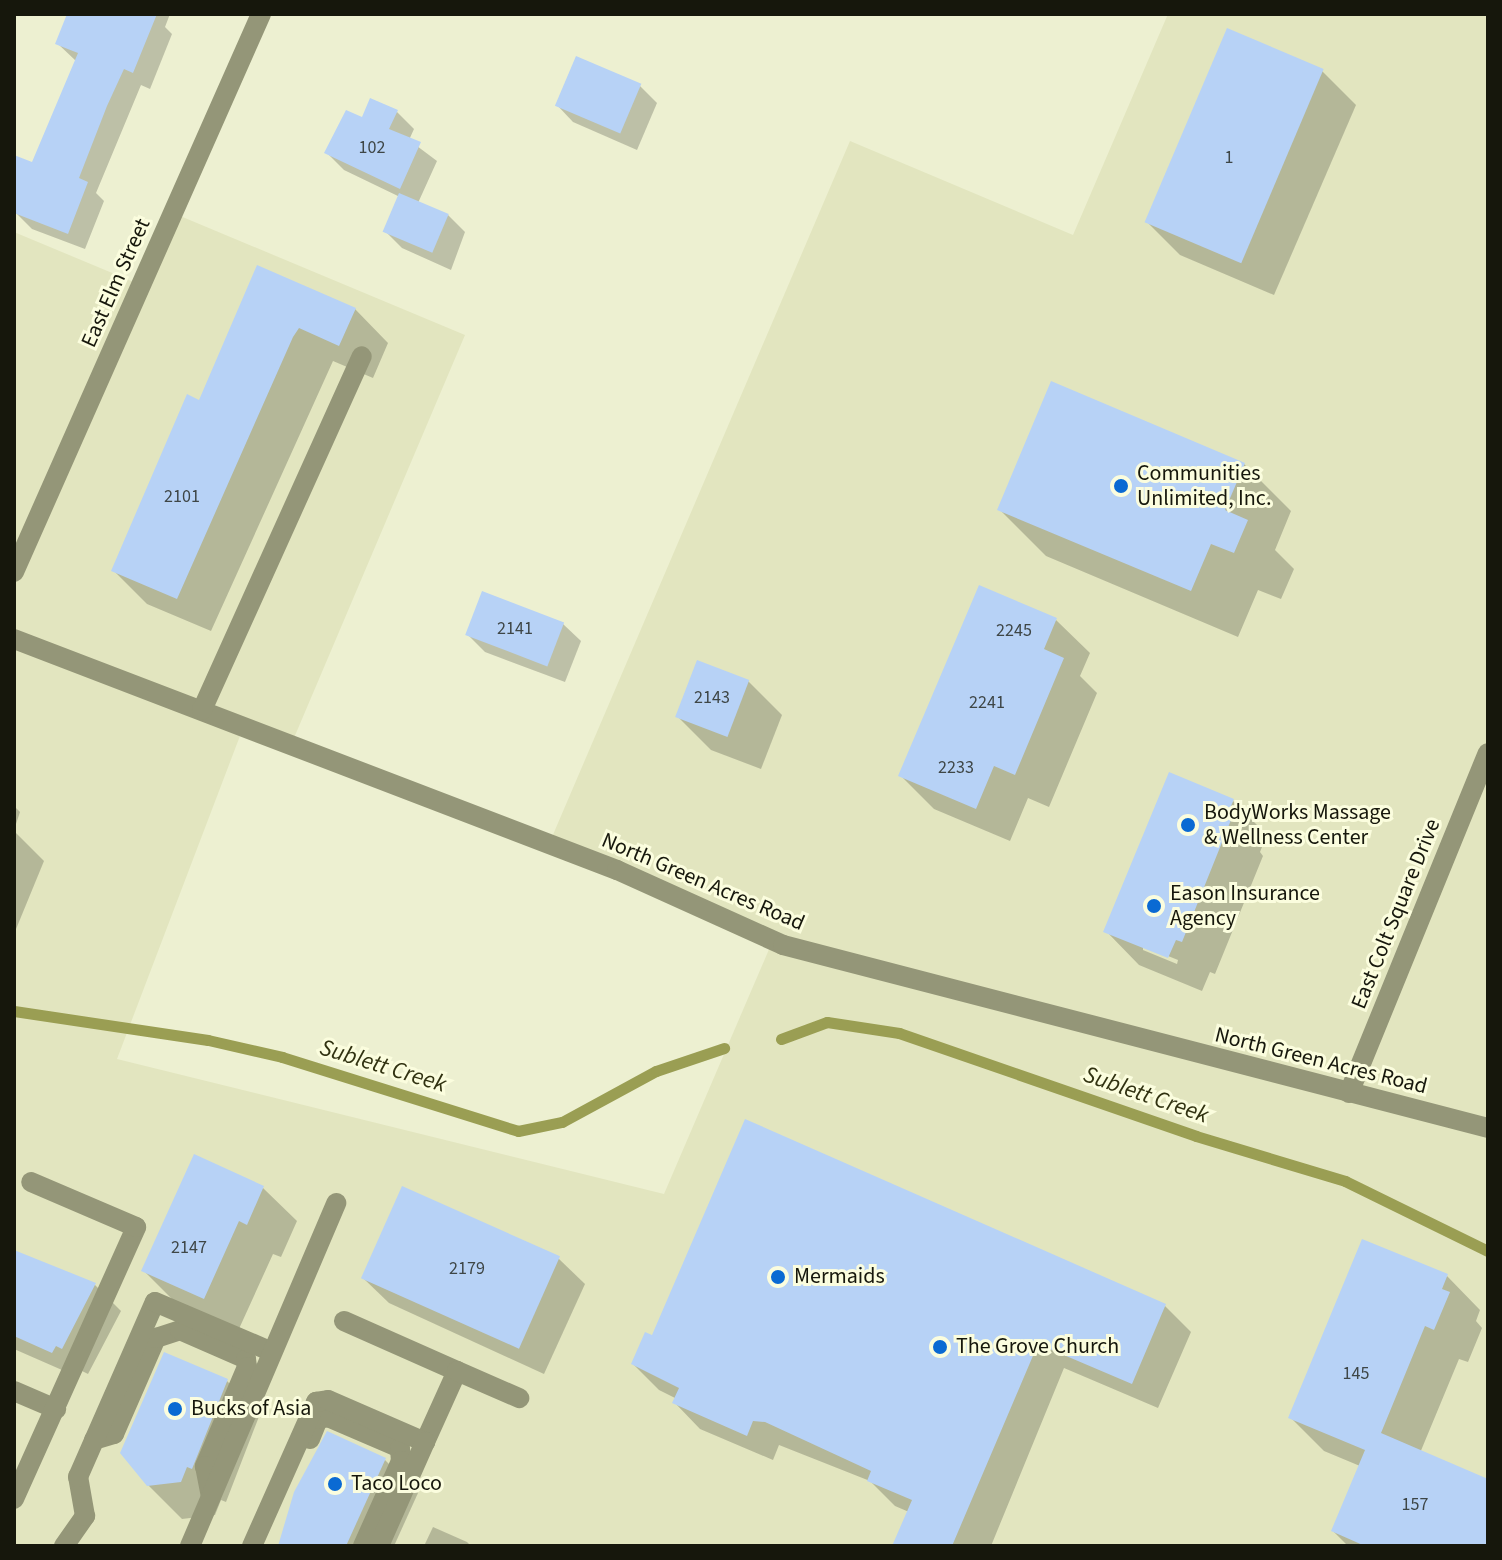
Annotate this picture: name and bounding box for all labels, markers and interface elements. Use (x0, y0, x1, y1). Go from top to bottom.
house number: 102 (359, 137, 385, 159)
house number: 1 (1225, 147, 1233, 169)
street label: East Elm Street (76, 214, 156, 352)
place label: Communities Unlimited, Inc. (1137, 460, 1271, 512)
marker: Communities Unlimited, Inc. (1112, 477, 1130, 495)
house number: 2101 (164, 486, 200, 508)
house number: 2141 (497, 618, 533, 640)
house number: 2245 (996, 620, 1032, 642)
house number: 2143 (694, 687, 730, 709)
house number: 2241 (969, 692, 1005, 714)
house number: 2233 (938, 757, 974, 779)
place label: BodyWorks Massage & Wellness Center (1204, 799, 1391, 850)
street label: East Colt Square Drive (1346, 815, 1446, 1013)
marker: BodyWorks Massage & Wellness Center (1179, 816, 1197, 834)
street label: North Green Acres Road (598, 827, 808, 937)
place label: Eason Insurance Agency (1170, 880, 1320, 932)
marker: Eason Insurance Agency (1145, 897, 1163, 915)
street label: North Green Acres Road (1212, 1022, 1430, 1100)
water label: Sublett Creek (316, 1033, 450, 1099)
water label: Sublett Creek (1080, 1060, 1212, 1130)
house number: 2147 (171, 1237, 207, 1259)
house number: 2179 (449, 1258, 485, 1280)
place label: Mermaids (794, 1264, 885, 1290)
marker: Mermaids (769, 1268, 787, 1286)
place label: The Grove Church (956, 1334, 1119, 1360)
marker: The Grove Church (931, 1338, 949, 1356)
house number: 145 (1343, 1363, 1369, 1385)
place label: Bucks of Asia (191, 1396, 311, 1422)
marker: Bucks of Asia (166, 1400, 184, 1418)
place label: Taco Loco (351, 1471, 442, 1497)
marker: Taco Loco (326, 1475, 344, 1493)
house number: 157 (1402, 1494, 1428, 1516)

